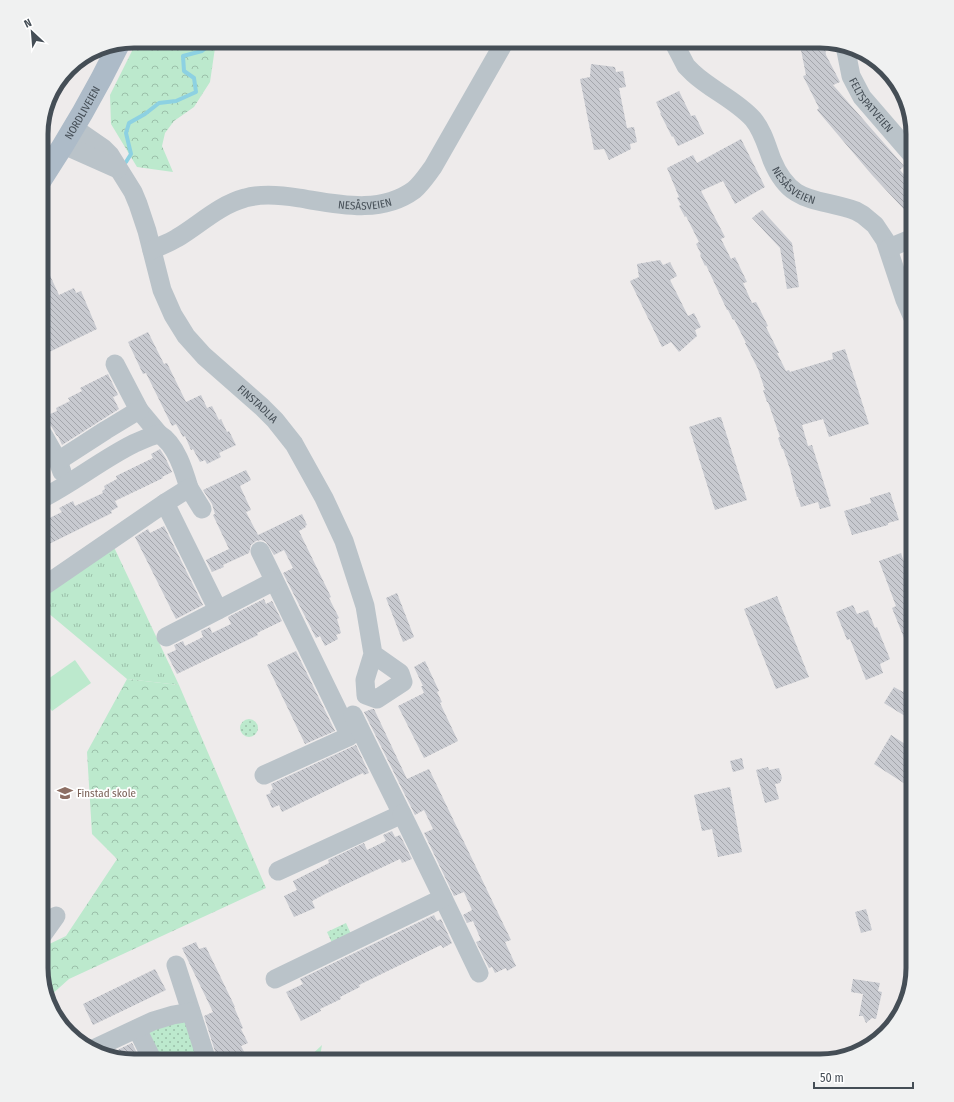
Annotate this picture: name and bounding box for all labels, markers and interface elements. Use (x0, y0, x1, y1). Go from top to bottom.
north arrow (12, 12, 52, 52)
text: N (22, 16, 34, 31)
street label: FELTSPATVEIEN (846, 76, 896, 135)
street label: NORDLIVEIEN (62, 84, 103, 142)
street label: NESÅSVEIEN (769, 164, 817, 207)
street label: NESÅSVEIEN (337, 196, 393, 213)
street label: FINSTADLIA (235, 383, 280, 426)
school or university icon: Finstad skole (56, 784, 74, 802)
place label: Finstad skole (77, 787, 136, 800)
scale bar (814, 1064, 913, 1090)
text: 50 m (820, 1071, 844, 1085)

